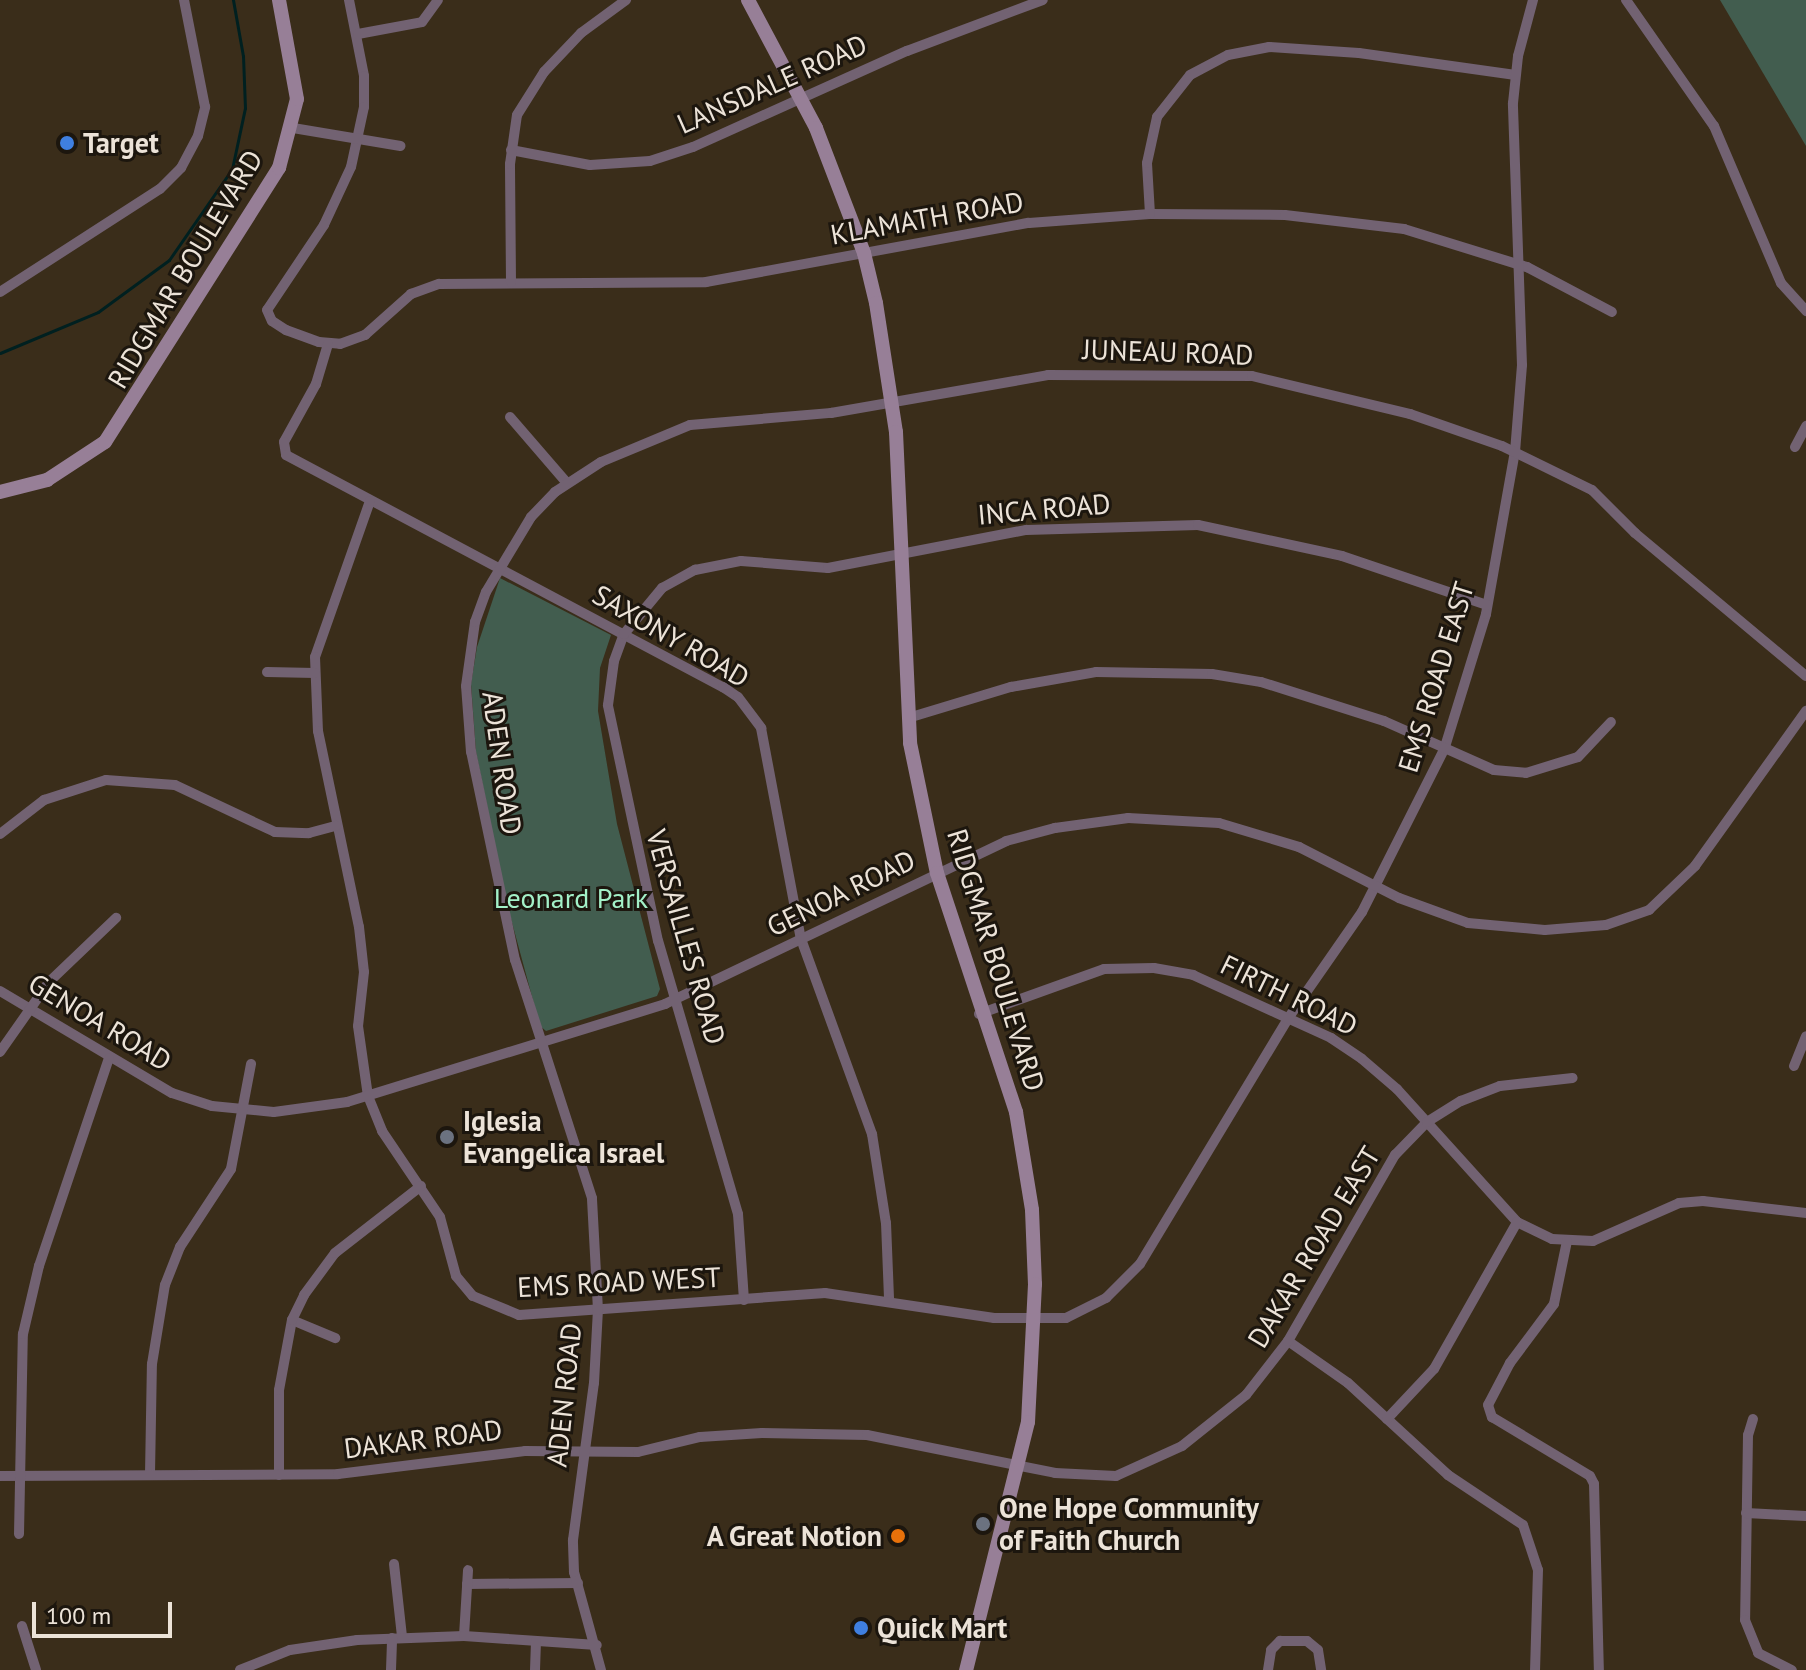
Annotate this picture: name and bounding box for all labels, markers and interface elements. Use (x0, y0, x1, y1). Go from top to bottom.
street label: LANSDALE ROAD (672, 27, 872, 141)
place label: Target (83, 126, 159, 160)
marker: Target (58, 134, 76, 152)
street label: RIDGMAR BOULEVARD (101, 144, 269, 394)
street label: KLAMATH ROAD (828, 185, 1026, 251)
street label: JUNEAU ROAD (1082, 332, 1254, 372)
street label: INCA ROAD (975, 486, 1113, 532)
street label: SAXONY ROAD (586, 577, 756, 695)
street label: EMS ROAD EAST (1391, 578, 1481, 776)
street label: ADEN ROAD (475, 689, 529, 837)
street label: RIDGMAR BOULEVARD (940, 825, 1052, 1095)
street label: VERSAILLES ROAD (639, 826, 733, 1048)
street label: GENOA ROAD (761, 842, 921, 944)
park label: Leonard Park (494, 881, 648, 915)
street label: FIRTH ROAD (1215, 947, 1363, 1043)
street label: GENOA ROAD (22, 966, 178, 1078)
place label: Iglesia Evangelica Israel (463, 1104, 664, 1170)
marker: Iglesia Evangelica Israel (438, 1128, 456, 1146)
street label: DAKAR ROAD EAST (1241, 1140, 1387, 1354)
street label: EMS ROAD WEST (516, 1260, 722, 1304)
street label: ADEN ROAD (540, 1321, 588, 1469)
street label: DAKAR ROAD (342, 1413, 504, 1465)
place label: One Hope Community of Faith Church (999, 1491, 1259, 1557)
marker: One Hope Community of Faith Church (974, 1515, 992, 1533)
place label: A Great Notion (705, 1519, 882, 1553)
marker: A Great Notion (889, 1527, 907, 1545)
scale bar (36, 1586, 176, 1636)
text: 100 m (46, 1600, 111, 1631)
place label: Quick Mart (877, 1611, 1008, 1645)
marker: Quick Mart (852, 1619, 870, 1637)

